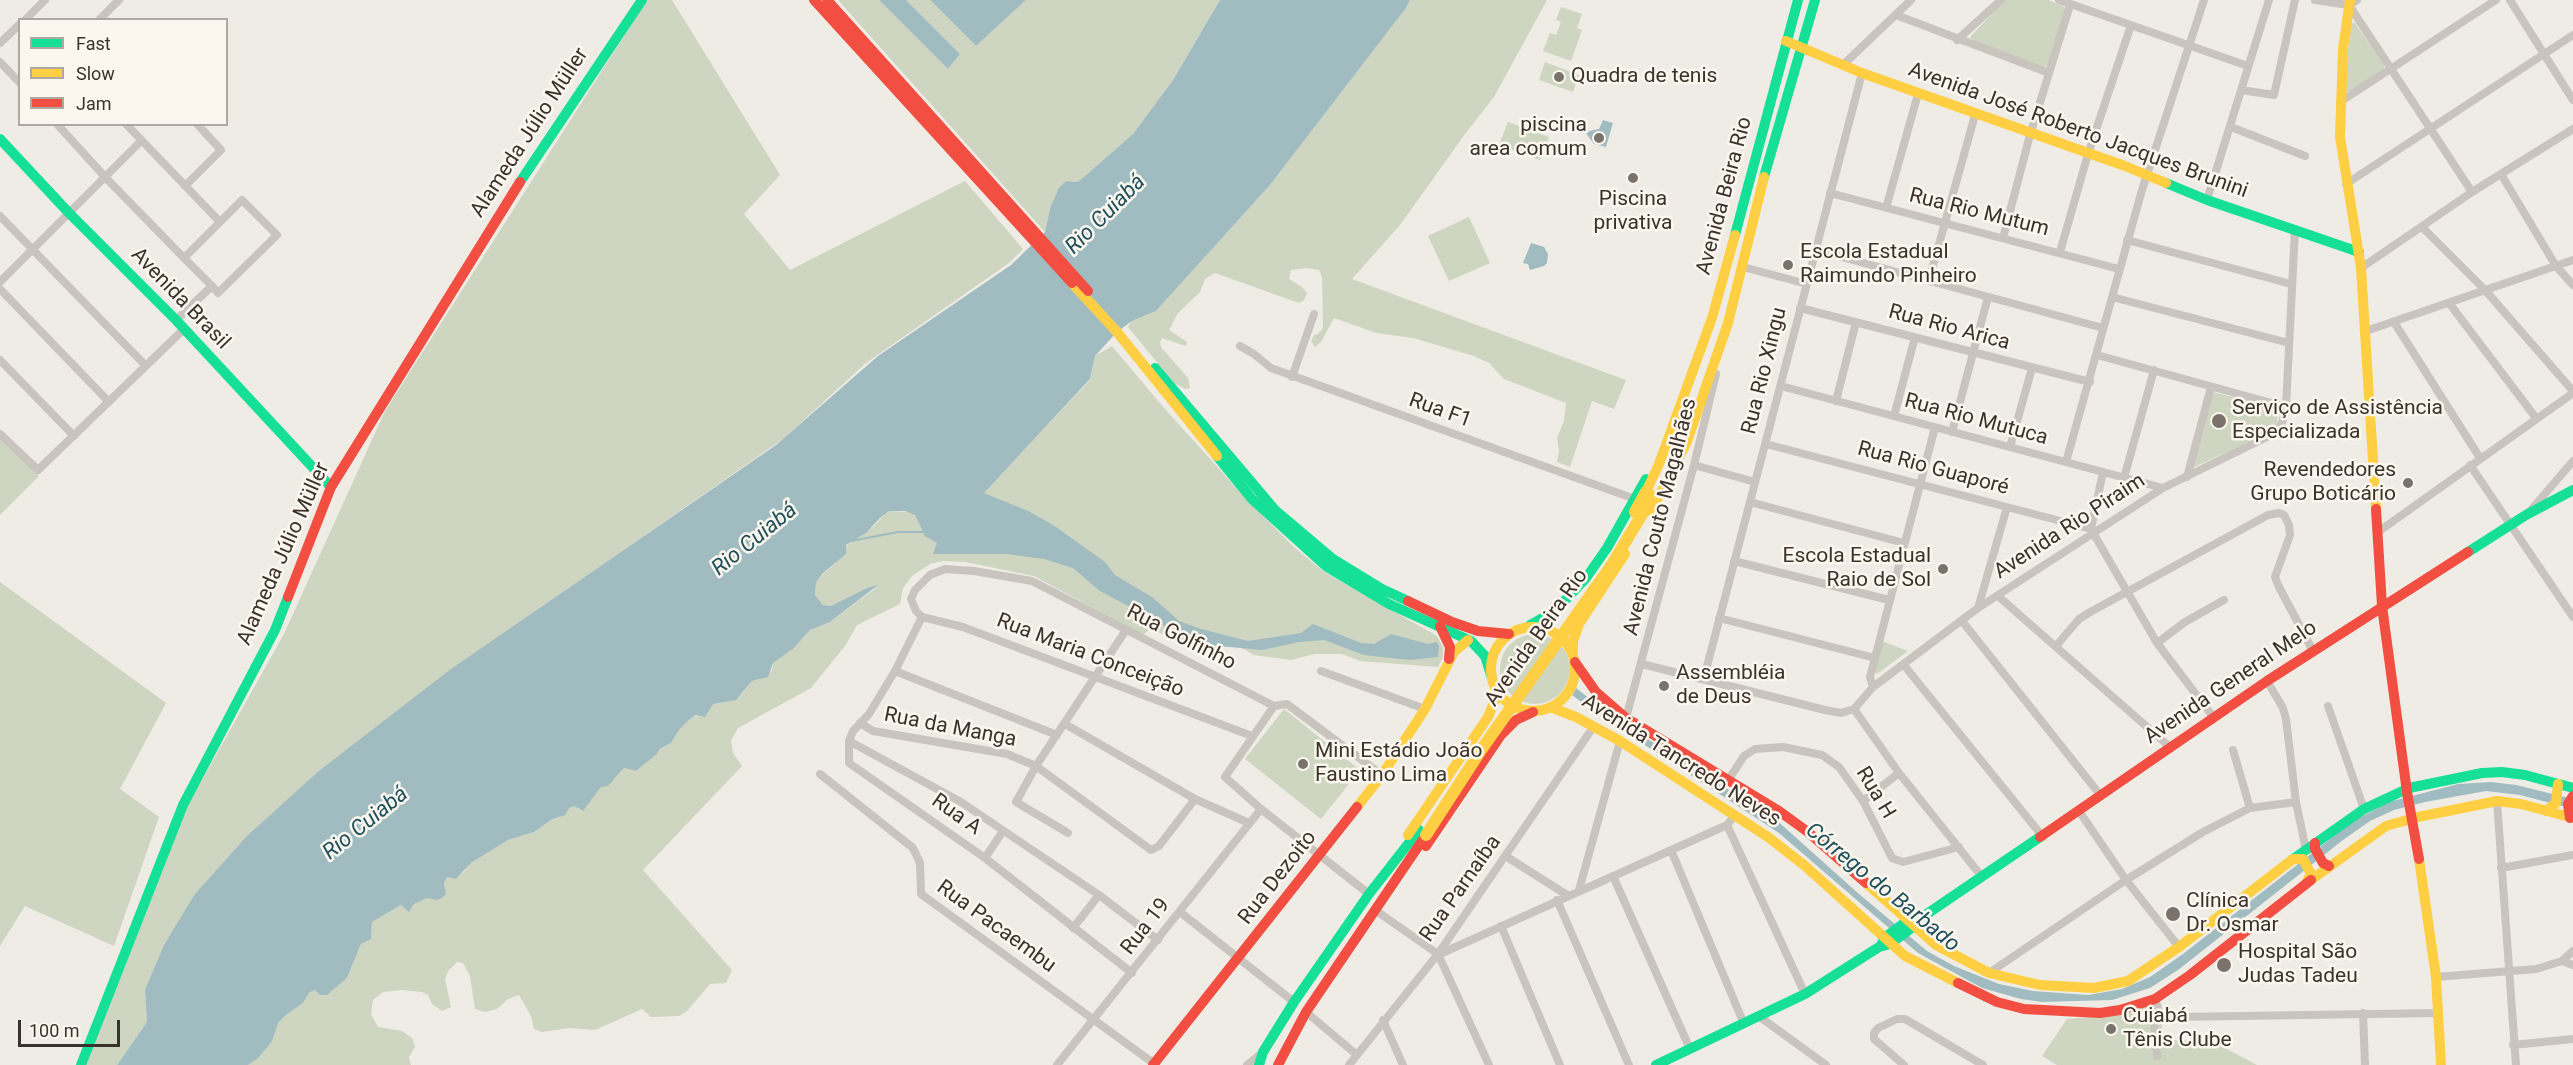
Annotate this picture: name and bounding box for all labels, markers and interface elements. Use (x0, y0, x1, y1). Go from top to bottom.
legend (18, 18, 228, 126)
text: Fast (76, 33, 111, 54)
street label: Alameda Júlio Müller (466, 43, 594, 223)
street label: Avenida José Roberto Jacques Brunini (1905, 58, 2251, 204)
text: Slow (76, 63, 115, 84)
place label: Quadra de tenis (1571, 64, 1717, 90)
marker: Quadra de tenis (1552, 70, 1566, 84)
text: Jam (76, 93, 112, 114)
place label: piscina area comum (1470, 113, 1587, 163)
street label: Avenida Beira Rio (1692, 114, 1758, 278)
marker: piscina area comum (1592, 131, 1606, 145)
water label: Rio Cuiabá (1061, 170, 1151, 260)
marker: Piscina privativa (1626, 171, 1640, 185)
street label: Rua Rio Mutum (1907, 183, 2051, 243)
place label: Piscina privativa (1594, 187, 1672, 237)
place label: Escola Estadual Raimundo Pinheiro (1800, 240, 1977, 290)
street label: Avenida Brasil (125, 243, 235, 355)
marker: Escola Estadual Raimundo Pinheiro (1781, 258, 1795, 272)
street label: Rua Rio Arica (1886, 300, 2012, 356)
street label: Rua Rio Xingu (1737, 305, 1793, 437)
street label: Rua F1 (1405, 388, 1475, 434)
street label: Rua Rio Mutuca (1902, 389, 2050, 451)
street label: Avenida Couto Magalhães (1619, 396, 1703, 638)
place label: Serviço de Assistência Especializada (2232, 396, 2443, 446)
marker: Serviço de Assistência Especializada (2210, 412, 2228, 430)
street label: Rua Rio Guaporé (1855, 437, 2011, 501)
place label: Revendedores Grupo Boticário (2250, 458, 2396, 508)
street label: Alameda Júlio Müller (232, 459, 336, 649)
street label: Avenida Rio Piraim (1990, 469, 2150, 585)
marker: Revendedores Grupo Boticário (2401, 476, 2415, 490)
water label: Rio Cuiabá (707, 498, 803, 582)
place label: Escola Estadual Raio de Sol (1783, 544, 1931, 594)
marker: Escola Estadual Raio de Sol (1936, 562, 1950, 576)
street label: Avenida Beira Rio (1480, 564, 1594, 712)
street label: Rua Golfinho (1122, 600, 1240, 676)
street label: Rua Maria Conceição (993, 609, 1187, 703)
street label: Avenida General Melo (2140, 616, 2322, 750)
place label: Assembléia de Deus (1676, 661, 1785, 711)
marker: Assembléia de Deus (1657, 679, 1671, 693)
street label: Avenida Tancredo Neves (1577, 689, 1785, 833)
street label: Rua da Manga (882, 703, 1018, 753)
place label: Mini Estádio João Faustino Lima (1315, 739, 1483, 789)
marker: Mini Estádio João Faustino Lima (1296, 757, 1310, 771)
street label: Rua H (1850, 762, 1900, 824)
water label: Rio Cuiabá (318, 782, 414, 866)
street label: Rua A (926, 789, 986, 841)
water label: Córrego do Barbado (1800, 818, 1964, 958)
street label: Rua Dezoito (1234, 826, 1322, 930)
street label: Rua Parnaíba (1415, 831, 1507, 947)
street label: Rua Pacaembu (932, 875, 1060, 979)
place label: Clínica Dr. Osmar (2186, 889, 2279, 939)
street label: Rua 19 (1116, 894, 1176, 960)
marker: Clínica Dr. Osmar (2164, 905, 2182, 923)
place label: Hospital São Judas Tadeu (2238, 940, 2358, 990)
marker: Hospital São Judas Tadeu (2215, 956, 2233, 974)
place label: Cuiabá Tênis Clube (2123, 1004, 2232, 1054)
scale bar (21, 1008, 123, 1046)
text: 100 m (29, 1020, 80, 1041)
marker: Cuiabá Tênis Clube (2104, 1022, 2118, 1036)

